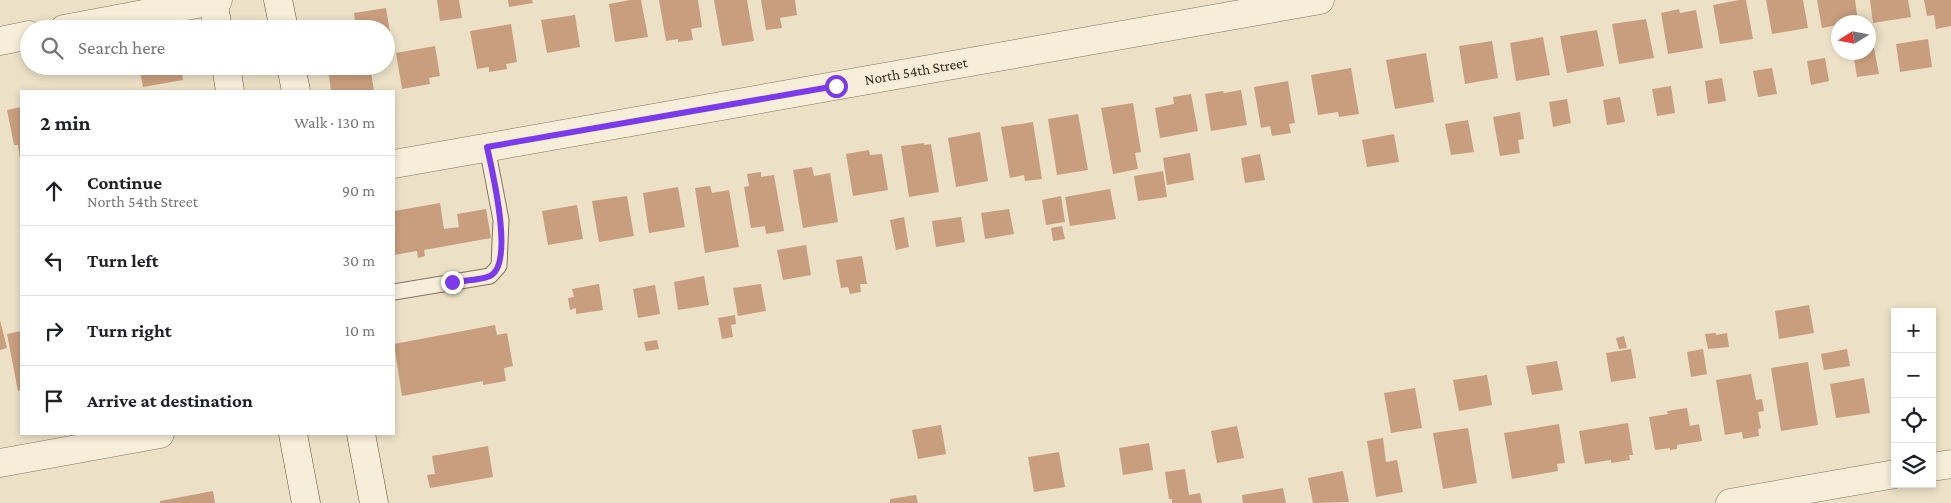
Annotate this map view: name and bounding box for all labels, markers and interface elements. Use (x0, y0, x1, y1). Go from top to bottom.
north arrow (1831, 15, 1876, 60)
search box (20, 20, 395, 75)
icon: search (38, 34, 66, 62)
text: Search here (78, 37, 165, 58)
street label: North 54th Street (863, 54, 970, 88)
route start (825, 75, 848, 98)
text: 2 min (40, 111, 91, 135)
text: Walk · 130 m (294, 114, 375, 131)
text: Continue (87, 172, 162, 193)
icon: ahead (40, 177, 68, 205)
text: 90 m (342, 182, 375, 199)
text: North 54th Street (87, 193, 198, 210)
icon: left (40, 247, 68, 275)
text: Turn left (87, 250, 159, 271)
text: 30 m (343, 252, 375, 269)
route end (441, 271, 464, 294)
map controls (1891, 308, 1936, 488)
button: + (1891, 308, 1936, 353)
icon: right (40, 317, 68, 345)
text: Turn right (87, 320, 172, 341)
text: 10 m (345, 322, 375, 339)
button: − (1891, 353, 1936, 398)
icon: arrive (40, 387, 68, 415)
text: Arrive at destination (87, 390, 253, 411)
button: locate (1891, 398, 1936, 443)
button: layers (1891, 443, 1936, 488)

